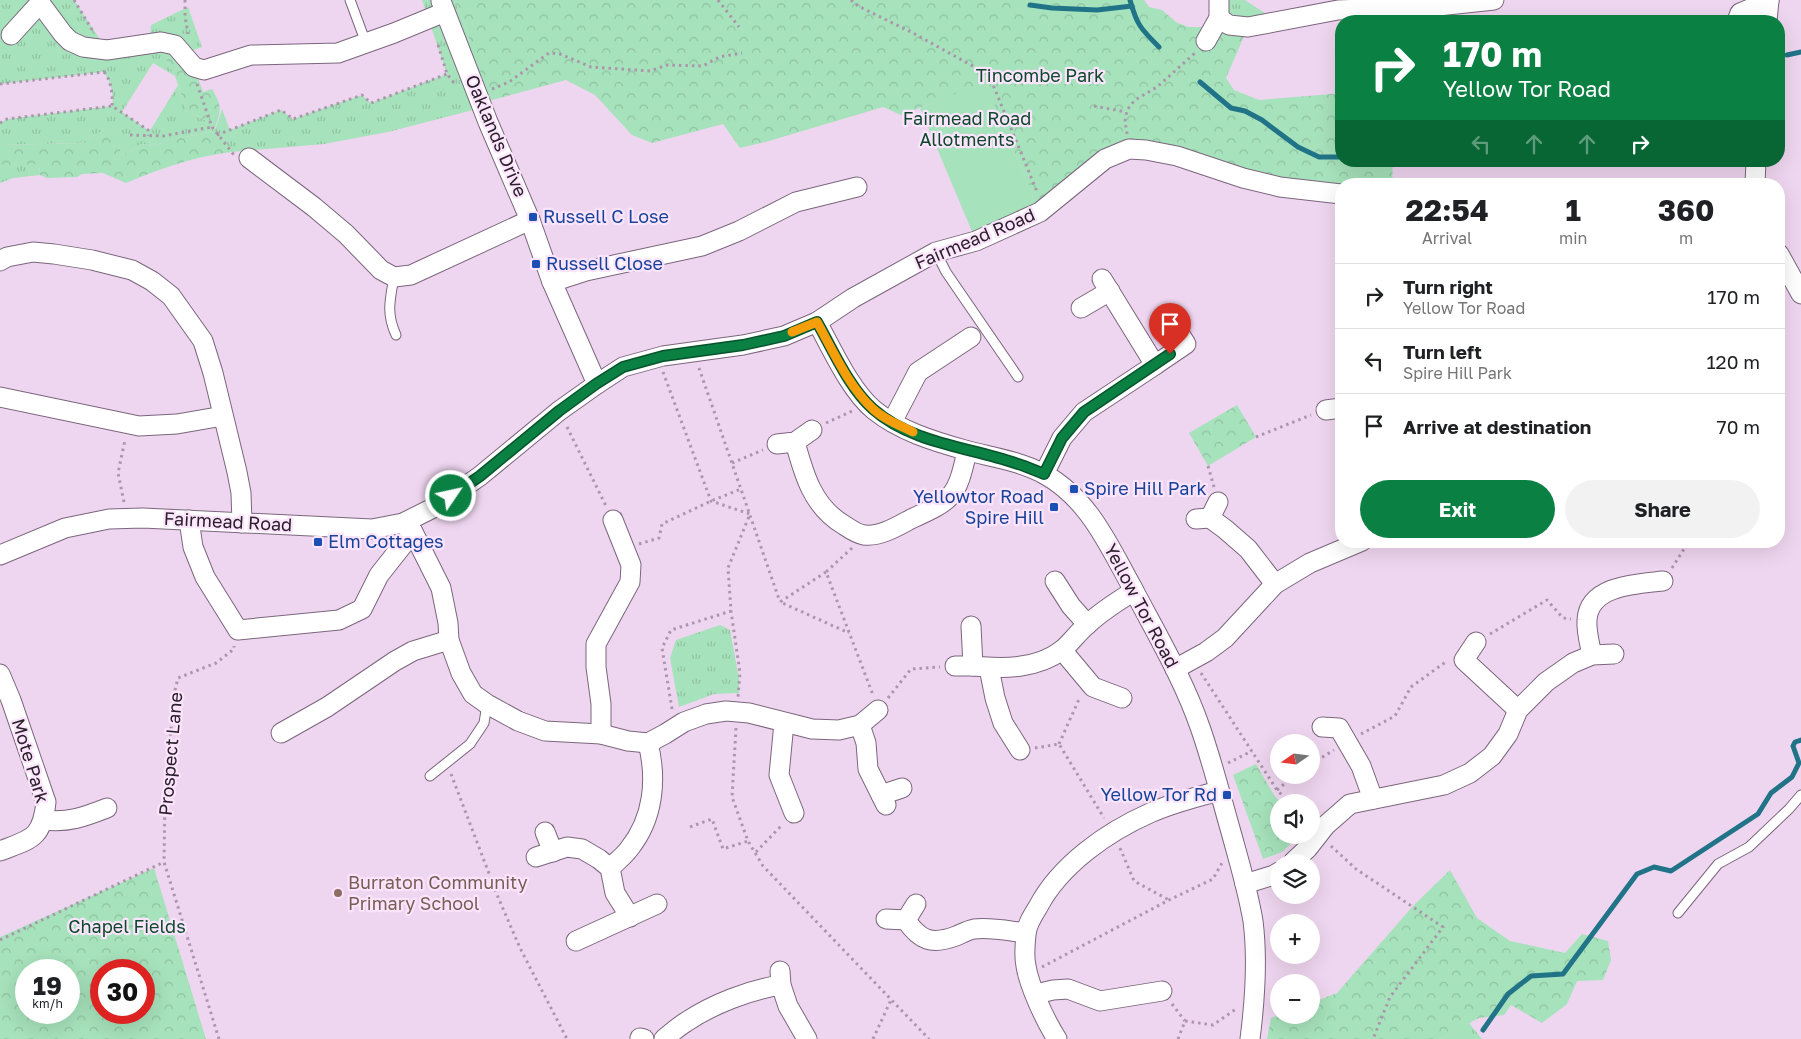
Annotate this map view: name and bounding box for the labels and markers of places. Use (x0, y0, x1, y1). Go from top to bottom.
place label: Russell C Lose (543, 205, 669, 227)
marker: Russell C Lose (527, 211, 539, 223)
place label: Russell Close (546, 252, 663, 274)
marker: Russell Close (530, 258, 542, 270)
pin (1149, 303, 1191, 354)
place label: Spire Hill Park (1084, 477, 1207, 499)
marker: Spire Hill Park (1068, 483, 1080, 495)
place label: Yellowtor Road Spire Hill (913, 485, 1044, 528)
marker: Yellowtor Road Spire Hill (1048, 501, 1060, 513)
place label: Elm Cottages (328, 530, 444, 552)
marker: Elm Cottages (312, 536, 324, 548)
place label: Yellow Tor Rd (1100, 783, 1217, 805)
marker: Yellow Tor Rd (1221, 789, 1233, 801)
place label: Burraton Community Primary School (348, 871, 528, 914)
marker: Burraton Community Primary School (332, 887, 344, 899)

